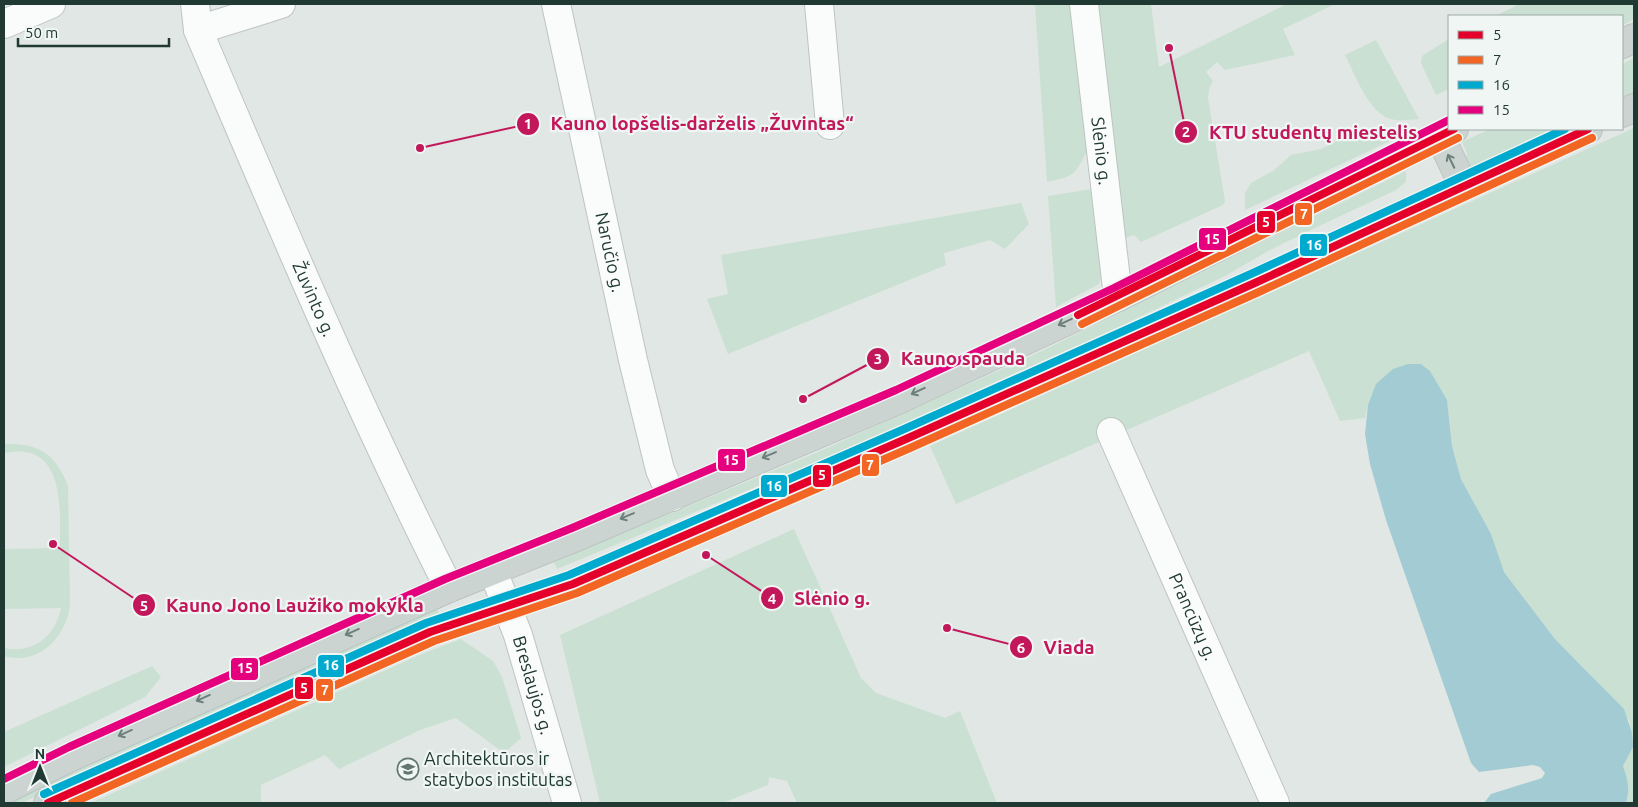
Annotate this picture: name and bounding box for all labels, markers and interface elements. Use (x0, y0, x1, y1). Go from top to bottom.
scale bar (18, 15, 169, 47)
legend (1448, 15, 1623, 130)
text: 50 m (25, 24, 58, 41)
text: 5 (1493, 26, 1501, 43)
text: 7 (1493, 51, 1501, 68)
text: 16 (1493, 76, 1510, 93)
text: 15 (1493, 101, 1510, 118)
callout: Kauno lopšelis-darželis „Žuvintas“ (516, 107, 864, 141)
text: Kauno lopšelis-darželis „Žuvintas“ (550, 112, 854, 134)
text: 1 (524, 115, 532, 132)
callout: KTU studentų miestelis (1174, 115, 1427, 149)
street label: Slėnio g. (1088, 116, 1116, 186)
text: KTU studentų miestelis (1209, 121, 1417, 143)
text: 2 (1182, 123, 1190, 140)
one-way arrow (1446, 153, 1456, 168)
line badge: 7 (1294, 202, 1313, 226)
text: 7 (1300, 206, 1308, 222)
street label: Naručio g. (592, 210, 629, 294)
line badge: 5 (1256, 210, 1276, 234)
text: 5 (1262, 214, 1270, 230)
line badge: 15 (1198, 227, 1227, 251)
text: 15 (1204, 231, 1220, 247)
line badge: 16 (1299, 233, 1328, 257)
text: 16 (1306, 237, 1322, 253)
street label: Žuvinto g. (289, 257, 340, 339)
one-way arrow (1058, 317, 1073, 327)
callout: Kauno spauda (866, 342, 1035, 376)
text: Kauno spauda (901, 347, 1025, 369)
text: 3 (874, 350, 882, 367)
one-way arrow (911, 386, 926, 396)
line badge: 15 (717, 448, 746, 472)
one-way arrow (762, 451, 777, 461)
text: 15 (723, 452, 739, 468)
line badge: 7 (861, 453, 880, 477)
text: 7 (866, 457, 874, 473)
line badge: 5 (812, 464, 832, 488)
text: 5 (818, 467, 826, 483)
line badge: 16 (760, 474, 788, 498)
text: 16 (766, 478, 782, 494)
one-way arrow (620, 512, 635, 521)
street label: Prancūzų g. (1166, 570, 1222, 663)
callout: Slėnio g. (760, 581, 880, 615)
text: Slėnio g. (794, 587, 870, 609)
callout: Kauno Jono Laužiko mokykla (131, 588, 434, 622)
text: 4 (768, 590, 776, 607)
text: Kauno Jono Laužiko mokykla (166, 594, 424, 616)
text: 5 (140, 597, 148, 614)
one-way arrow (345, 628, 360, 638)
callout: Viada (1008, 630, 1105, 664)
street label: Breslaujos g. (510, 633, 557, 737)
text: Viada (1043, 636, 1095, 658)
text: 6 (1017, 639, 1025, 656)
line badge: 16 (317, 654, 345, 678)
line badge: 15 (230, 657, 259, 681)
text: 16 (323, 657, 339, 673)
text: 15 (237, 660, 253, 676)
line badge: 5 (294, 676, 314, 700)
line badge: 7 (315, 678, 334, 702)
text: 5 (300, 680, 308, 696)
text: 7 (321, 682, 329, 698)
one-way arrow (196, 694, 211, 704)
one-way arrow (118, 728, 133, 738)
north arrow (15, 742, 65, 792)
text: N (35, 746, 45, 762)
place label: Architektūros ir statybos institutas (424, 748, 572, 789)
school or university icon: Architektūros ir statybos institutas (396, 757, 420, 781)

